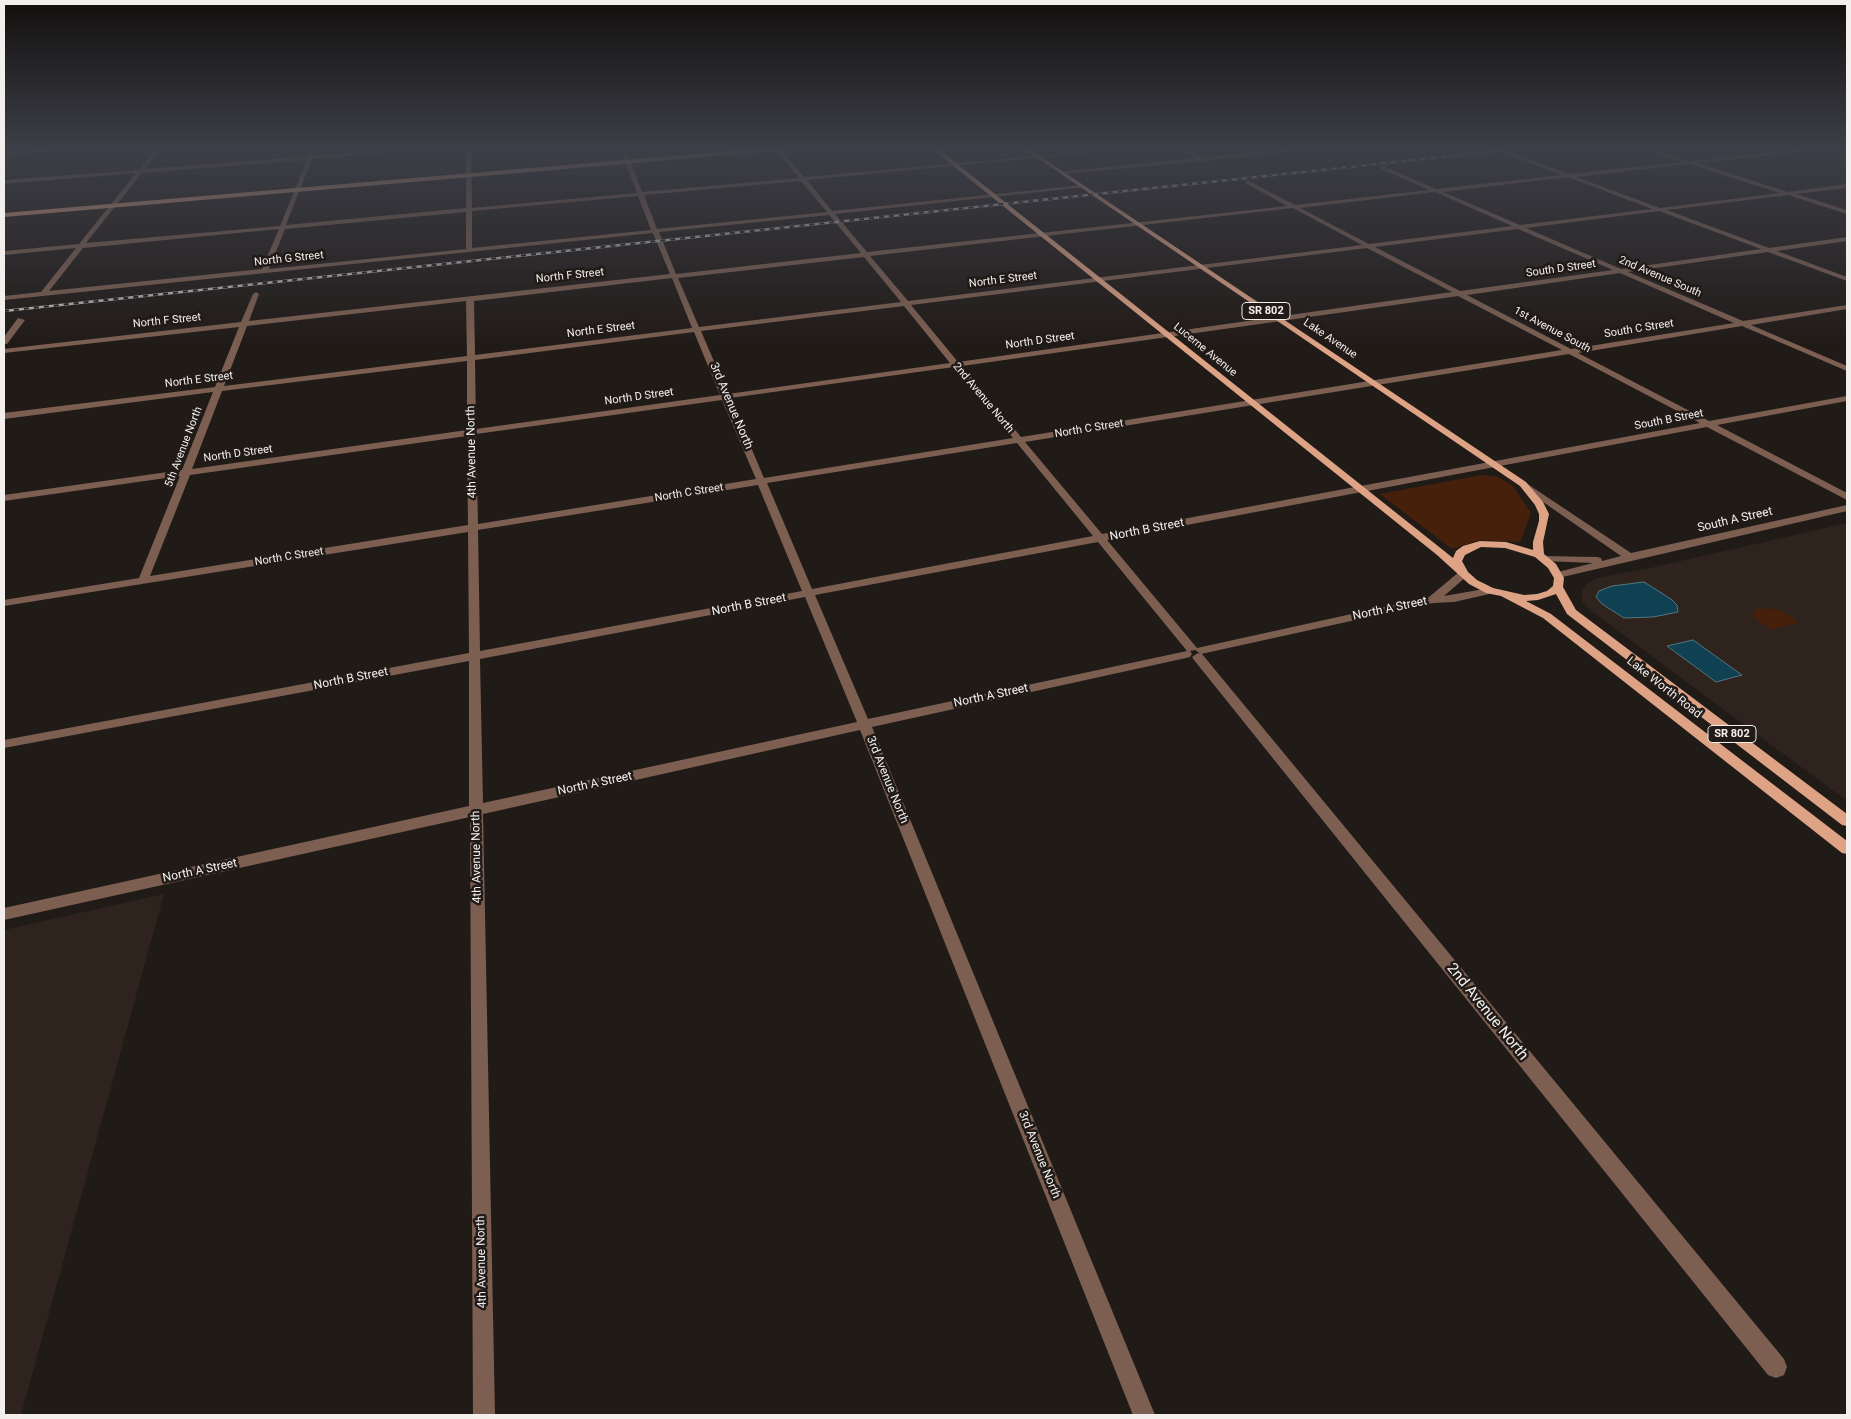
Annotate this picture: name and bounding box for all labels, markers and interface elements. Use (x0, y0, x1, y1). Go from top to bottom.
street label: North G Street (254, 249, 324, 269)
street label: 2nd Avenue South (1617, 254, 1703, 300)
street label: South D Street (1525, 258, 1597, 280)
street label: North F Street (535, 266, 605, 286)
street label: North E Street (968, 269, 1038, 291)
road number: SR 802 (1242, 302, 1290, 320)
street label: 1st Avenue South (1511, 304, 1593, 356)
street label: North F Street (132, 311, 202, 331)
street label: Lake Avenue (1301, 316, 1359, 362)
street label: South C Street (1603, 317, 1675, 341)
street label: North E Street (566, 319, 636, 341)
street label: Lucerne Avenue (1171, 320, 1239, 380)
street label: North D Street (1005, 330, 1075, 352)
street label: 3rd Avenue North (706, 360, 756, 452)
street label: 2nd Avenue North (950, 360, 1016, 436)
street label: North E Street (164, 369, 234, 391)
street label: North D Street (604, 386, 674, 408)
street label: 5th Avenue North (163, 405, 205, 489)
street label: 4th Avenue North (464, 405, 480, 499)
street label: South B Street (1633, 407, 1705, 433)
street label: North C Street (1054, 417, 1124, 441)
street label: North D Street (203, 443, 273, 465)
street label: North C Street (654, 481, 724, 505)
street label: South A Street (1696, 504, 1774, 536)
street label: North B Street (1109, 516, 1185, 544)
street label: North C Street (254, 545, 324, 569)
street label: North B Street (711, 591, 787, 619)
street label: North A Street (1351, 594, 1429, 624)
street label: Lake Worth Road (1624, 654, 1704, 722)
street label: North B Street (313, 665, 389, 693)
street label: North A Street (952, 681, 1030, 711)
road number: SR 802 (1708, 726, 1756, 742)
street label: 3rd Avenue North (863, 734, 911, 826)
street label: North A Street (556, 769, 634, 799)
street label: 4th Avenue North (469, 810, 485, 904)
street label: North A Street (161, 856, 239, 886)
street label: 2nd Avenue North (1442, 960, 1532, 1064)
street label: 3rd Avenue North (1015, 1109, 1063, 1201)
street label: 4th Avenue North (474, 1215, 490, 1309)

